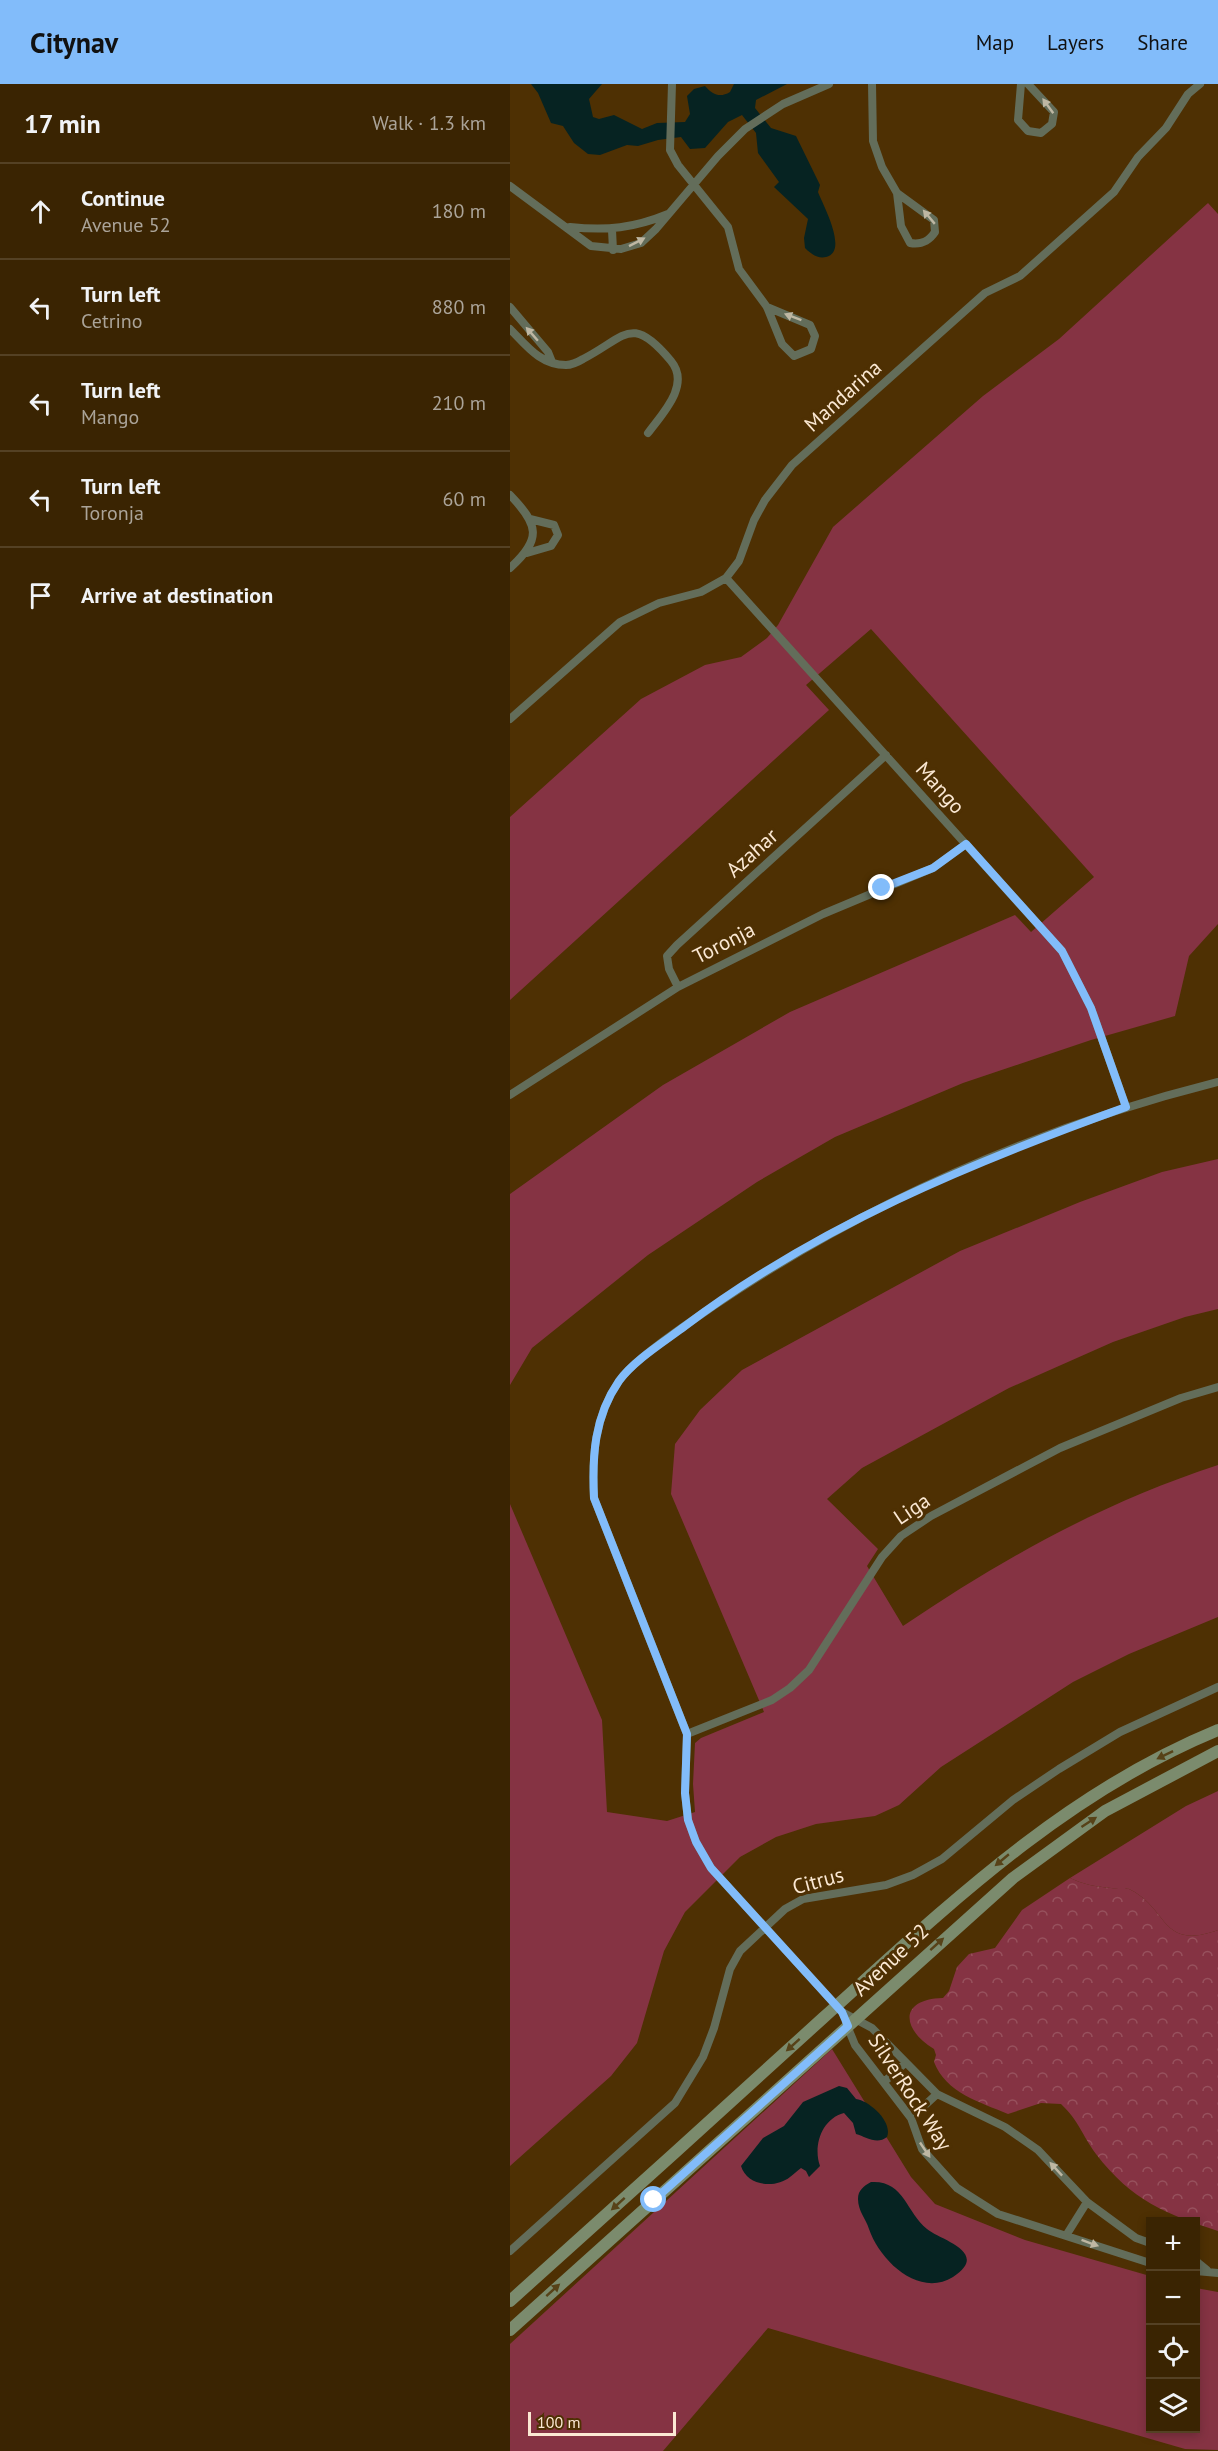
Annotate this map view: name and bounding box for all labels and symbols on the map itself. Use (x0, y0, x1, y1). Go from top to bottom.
one-way arrow (1042, 98, 1054, 114)
one-way arrow (923, 209, 936, 225)
one-way arrow (628, 238, 646, 248)
one-way arrow (784, 311, 802, 321)
one-way arrow (526, 327, 539, 342)
street label: Mandarina (798, 354, 887, 437)
street label: Mango (910, 756, 971, 819)
street label: Azahar (720, 822, 783, 883)
route end (868, 874, 894, 900)
street label: Toronja (688, 916, 759, 970)
street label: Liga (888, 1487, 935, 1530)
one-way arrow (1156, 1749, 1174, 1759)
one-way arrow (1081, 1817, 1097, 1828)
one-way arrow (994, 1854, 1010, 1867)
street label: Citrus (789, 1861, 847, 1900)
street label: Avenue 52 (847, 1918, 934, 2002)
one-way arrow (929, 1938, 944, 1951)
street label: SilverRock Way (863, 2028, 958, 2156)
one-way arrow (786, 2038, 801, 2052)
one-way arrow (919, 2142, 930, 2159)
one-way arrow (1049, 2163, 1063, 2177)
route start (640, 2186, 666, 2212)
one-way arrow (610, 2197, 625, 2211)
one-way arrow (1081, 2238, 1099, 2248)
one-way arrow (546, 2283, 561, 2297)
scale bar (528, 2409, 676, 2436)

